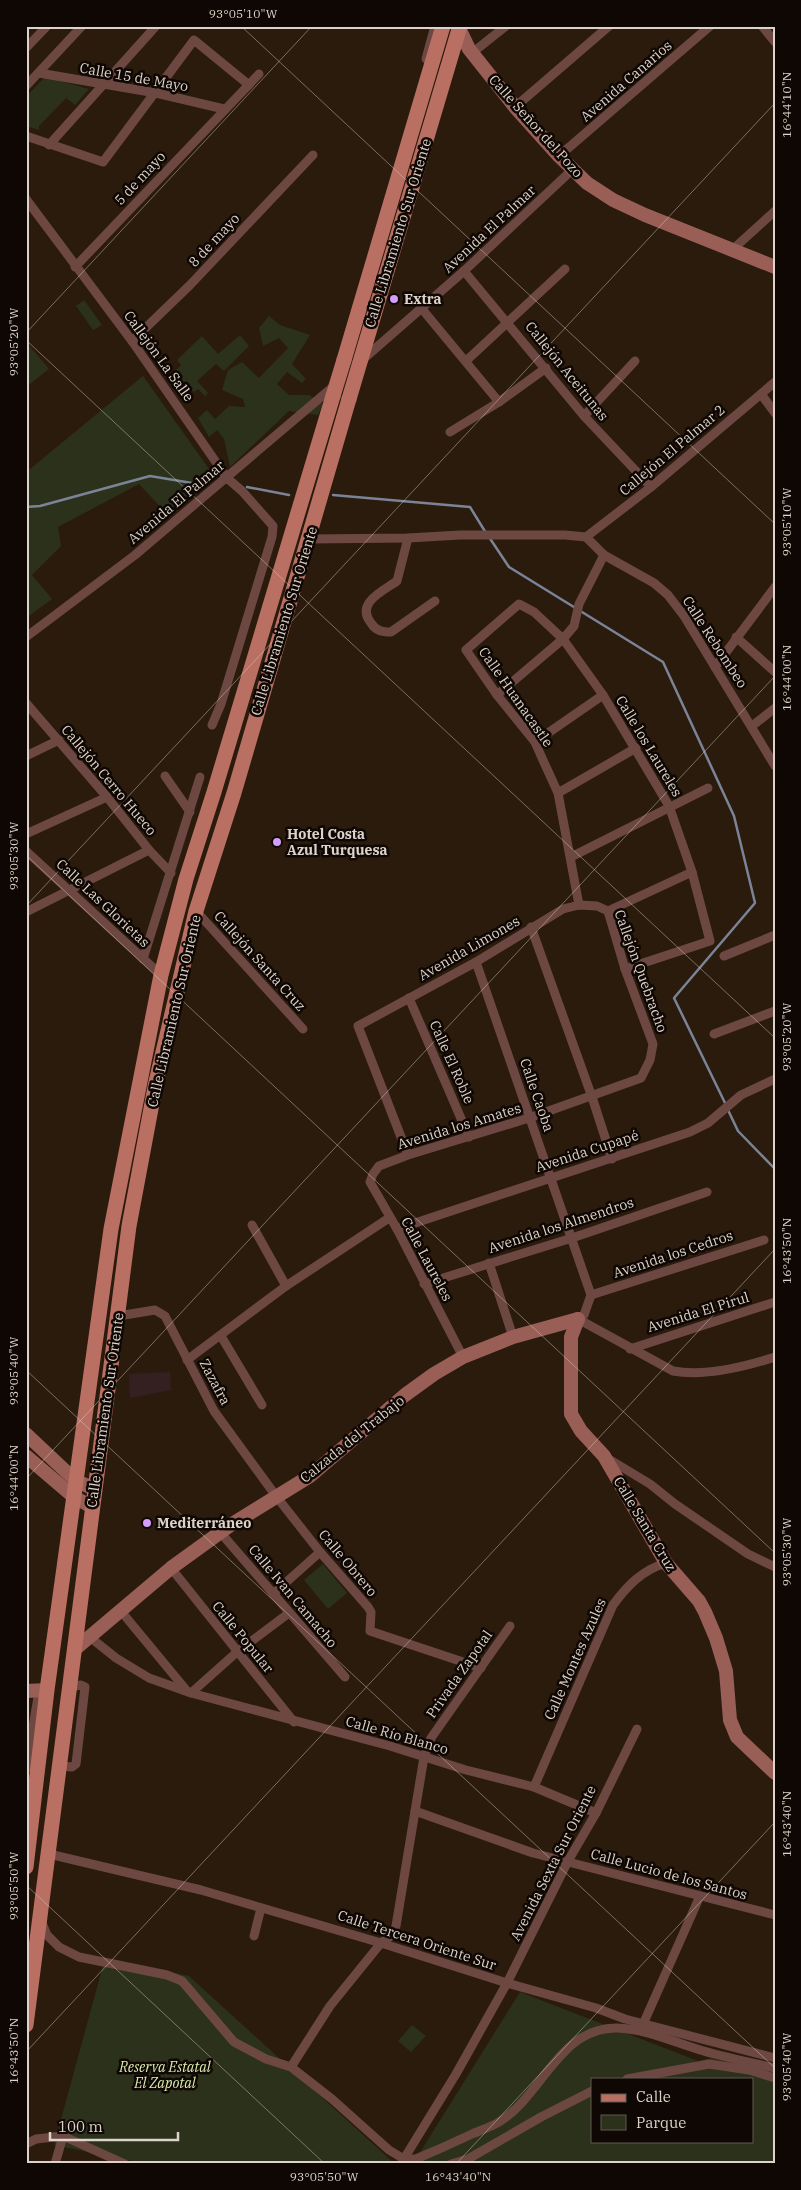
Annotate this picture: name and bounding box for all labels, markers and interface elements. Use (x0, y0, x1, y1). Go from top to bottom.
text: 93°05'10"W (209, 6, 278, 21)
street label: Avenida Canarios (577, 36, 676, 126)
street label: Calle 15 de Mayo (78, 59, 190, 95)
street label: Calle Señor del Pozo (485, 71, 587, 181)
text: 16°44'10"N (779, 72, 794, 138)
street label: Calle Libramiento Sur Oriente (361, 136, 435, 330)
street label: 5 de mayo (111, 147, 169, 209)
street label: Avenida El Palmar (439, 181, 540, 277)
street label: 8 de mayo (185, 209, 243, 271)
place label: Extra (404, 290, 442, 308)
marker: Extra (388, 293, 400, 305)
text: 93°05'20"W (6, 307, 21, 376)
street label: Callejón La Salle (120, 307, 198, 405)
street label: Callejón Aceitunas (521, 318, 613, 424)
street label: Callejón El Palmar 2 (615, 401, 729, 499)
street label: Avenida El Palmar (124, 456, 229, 548)
text: 93°05'10"W (779, 487, 794, 556)
street label: Calle Libramiento Sur Oriente (247, 524, 321, 718)
street label: Calle Rebombeo (679, 593, 751, 691)
street label: Calle Huanacastle (475, 644, 557, 750)
text: 16°44'00"N (779, 645, 794, 711)
street label: Calle los Laureles (612, 692, 686, 800)
street label: Callejón Cerro Hueco (57, 721, 161, 839)
text: 93°05'30"W (6, 821, 21, 890)
place label: Hotel Costa Azul Turquesa (287, 825, 388, 859)
marker: Hotel Costa Azul Turquesa (271, 836, 283, 848)
street label: Calle Las Glorietas (52, 855, 154, 951)
street label: Callejón Santa Cruz (210, 907, 310, 1015)
street label: Callejón Quebracho (610, 907, 672, 1035)
street label: Avenida Limones (415, 912, 523, 984)
street label: Calle Libramiento Sur Oriente (143, 913, 205, 1109)
text: 93°05'20"W (779, 1002, 794, 1071)
street label: Calle El Roble (426, 1018, 478, 1106)
street label: Calle Caoba (516, 1056, 558, 1134)
street label: Avenida los Amates (395, 1099, 523, 1153)
street label: Avenida Cupapé (533, 1126, 641, 1176)
street label: Avenida los Almendros (486, 1193, 636, 1257)
street label: Calle Laureles (397, 1214, 457, 1304)
text: 16°43'50"N (779, 1218, 794, 1284)
street label: Avenida los Cedros (611, 1226, 735, 1282)
street label: Avenida El Pirul (645, 1288, 751, 1336)
street label: Calle Libramiento Sur Oriente (82, 1311, 128, 1509)
text: 93°05'40"W (6, 1336, 21, 1405)
street label: Zazafra (195, 1356, 235, 1409)
street label: Calzada del Trabajo (296, 1391, 408, 1487)
text: 16°44'00"N (6, 1445, 21, 1511)
street label: Calle Santa Cruz (610, 1473, 680, 1575)
place label: Mediterráneo (157, 1514, 251, 1532)
marker: Mediterráneo (141, 1517, 153, 1529)
text: 93°05'30"W (779, 1517, 794, 1586)
street label: Calle Obrero (315, 1526, 381, 1600)
street label: Calle Ivan Camacho (245, 1541, 341, 1651)
street label: Calle Montes Azules (540, 1595, 610, 1723)
street label: Calle Popular (209, 1597, 278, 1677)
street label: Privada Zapotal (422, 1626, 496, 1722)
street label: Calle Río Blanco (344, 1712, 450, 1758)
street label: Avenida Sexta Sur Oriente (506, 1782, 600, 1944)
text: 16°43'40"N (779, 1791, 794, 1857)
street label: Calle Lucio de los Santos (589, 1844, 749, 1904)
text: 93°05'50"W (6, 1851, 21, 1920)
street label: Calle Tercera Oriente Sur (336, 1906, 499, 1974)
text: 16°43'50"N (6, 2018, 21, 2084)
text: 93°05'40"W (779, 2032, 794, 2101)
park label: Reserva Estatal El Zapotal (118, 2058, 212, 2092)
legend (591, 2078, 754, 2142)
text: Calle (636, 2087, 671, 2106)
scale bar (50, 2110, 178, 2142)
text: Parque (636, 2113, 686, 2132)
text: 100 m (58, 2117, 103, 2136)
text: 93°05'50"W (290, 2169, 359, 2184)
text: 16°43'40"N (425, 2169, 491, 2184)

